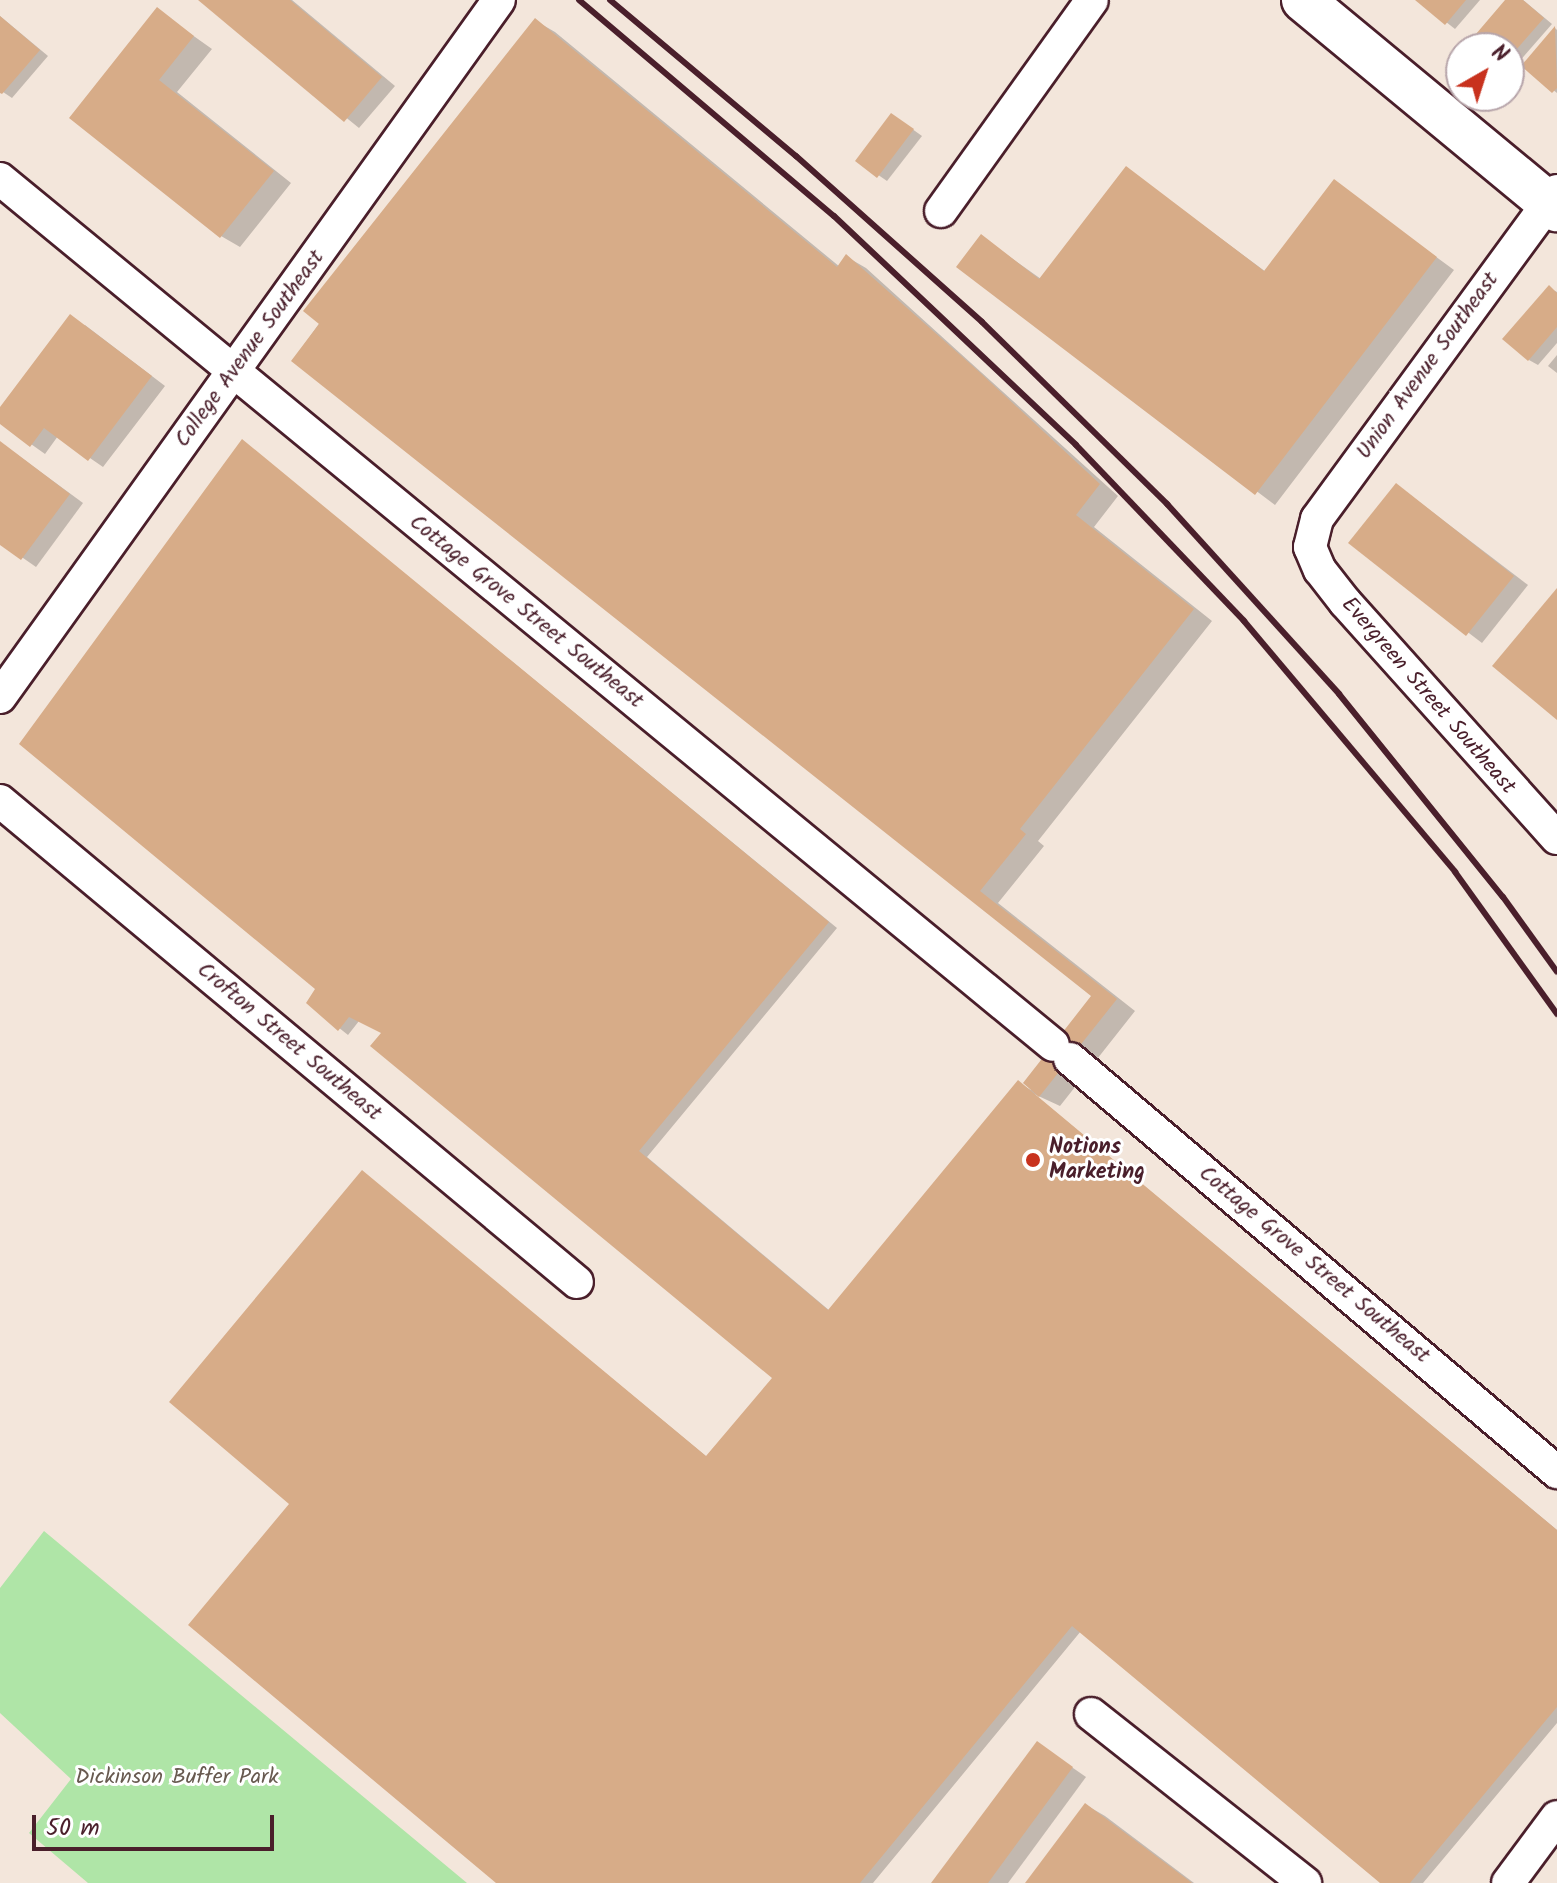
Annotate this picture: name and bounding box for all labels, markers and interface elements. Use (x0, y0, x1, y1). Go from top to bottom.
north arrow (1445, 32, 1525, 112)
text: N (1483, 37, 1516, 72)
street label: College Avenue Southeast (170, 245, 330, 453)
street label: Union Avenue Southeast (1351, 267, 1505, 465)
street label: Cottage Grove Street Southeast (404, 509, 648, 715)
street label: Evergreen Street Southeast (1335, 592, 1521, 800)
street label: Crofton Street Southeast (191, 957, 387, 1127)
place label: Notions Marketing (1049, 1134, 1145, 1186)
marker: Notions Marketing (1024, 1151, 1042, 1169)
street label: Cottage Grove Street Southeast (1193, 1161, 1435, 1369)
park label: Dickinson Buffer Park (75, 1765, 279, 1791)
scale bar (36, 1799, 278, 1849)
text: 50 m (46, 1809, 100, 1848)

